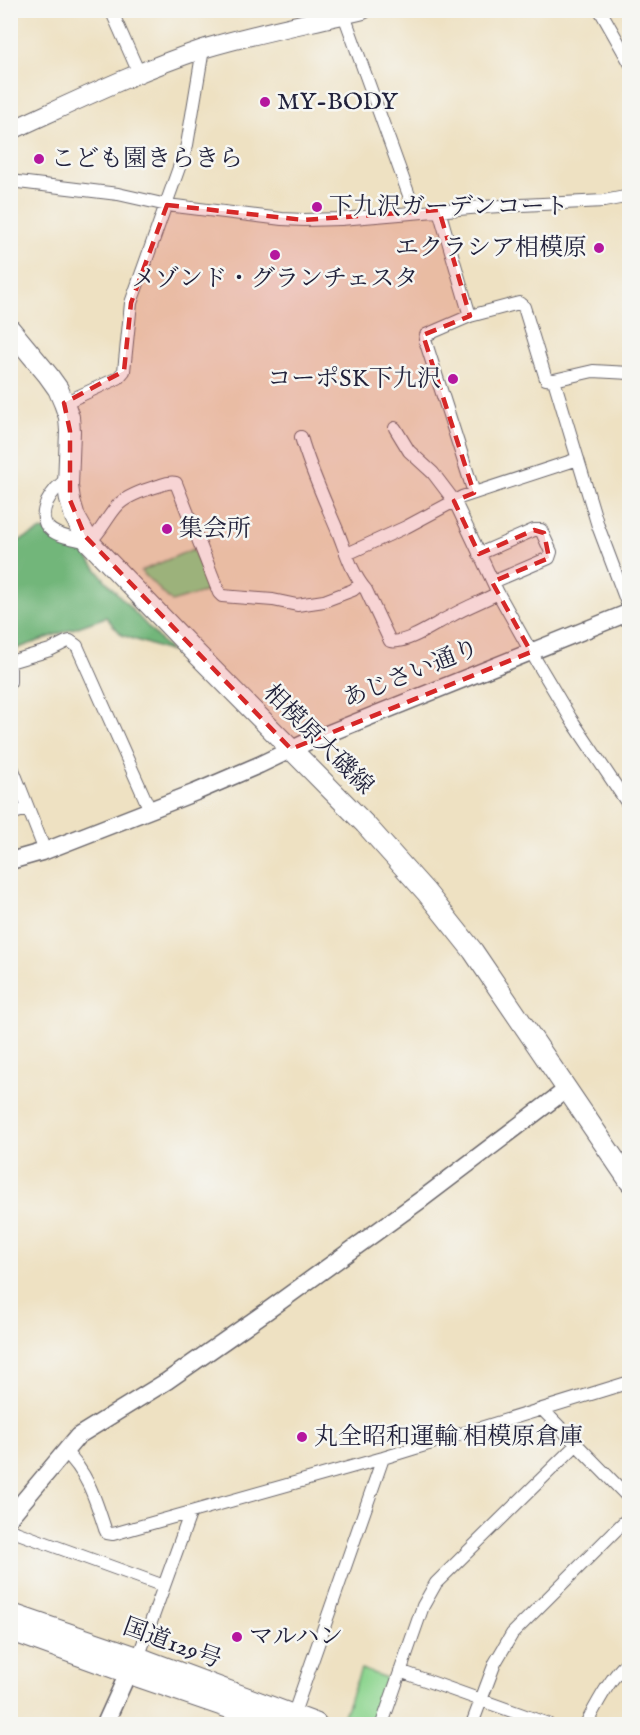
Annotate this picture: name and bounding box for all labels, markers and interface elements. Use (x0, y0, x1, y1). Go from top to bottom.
place label: MY-BODY (277, 87, 399, 118)
marker: MY-BODY (258, 95, 272, 109)
place label: こども園きらきら (51, 144, 243, 175)
marker: こども園きらきら (32, 152, 46, 166)
place label: 下九沢ガーデンコート (329, 192, 569, 223)
marker: 下九沢ガーデンコート (310, 200, 324, 214)
place label: エクラシア相模原 (395, 233, 587, 264)
marker: エクラシア相模原 (592, 241, 606, 255)
marker: メゾンド・グランチェスタ (268, 248, 282, 262)
place label: メゾンド・グランチェスタ (132, 264, 418, 295)
place label: コーポSK下九沢 (267, 364, 441, 395)
marker: コーポSK下九沢 (446, 372, 460, 386)
place label: 集会所 (179, 514, 251, 545)
marker: 集会所 (160, 522, 174, 536)
street label: あじさい通り (338, 633, 484, 715)
street label: 相模原大磯線 (256, 678, 380, 802)
place label: 丸全昭和運輸 相模原倉庫 (314, 1422, 583, 1453)
marker: 丸全昭和運輸 相模原倉庫 (295, 1430, 309, 1444)
street label: 国道129号 (118, 1612, 226, 1676)
place label: マルハン (249, 1622, 343, 1653)
marker: マルハン (230, 1630, 244, 1644)

